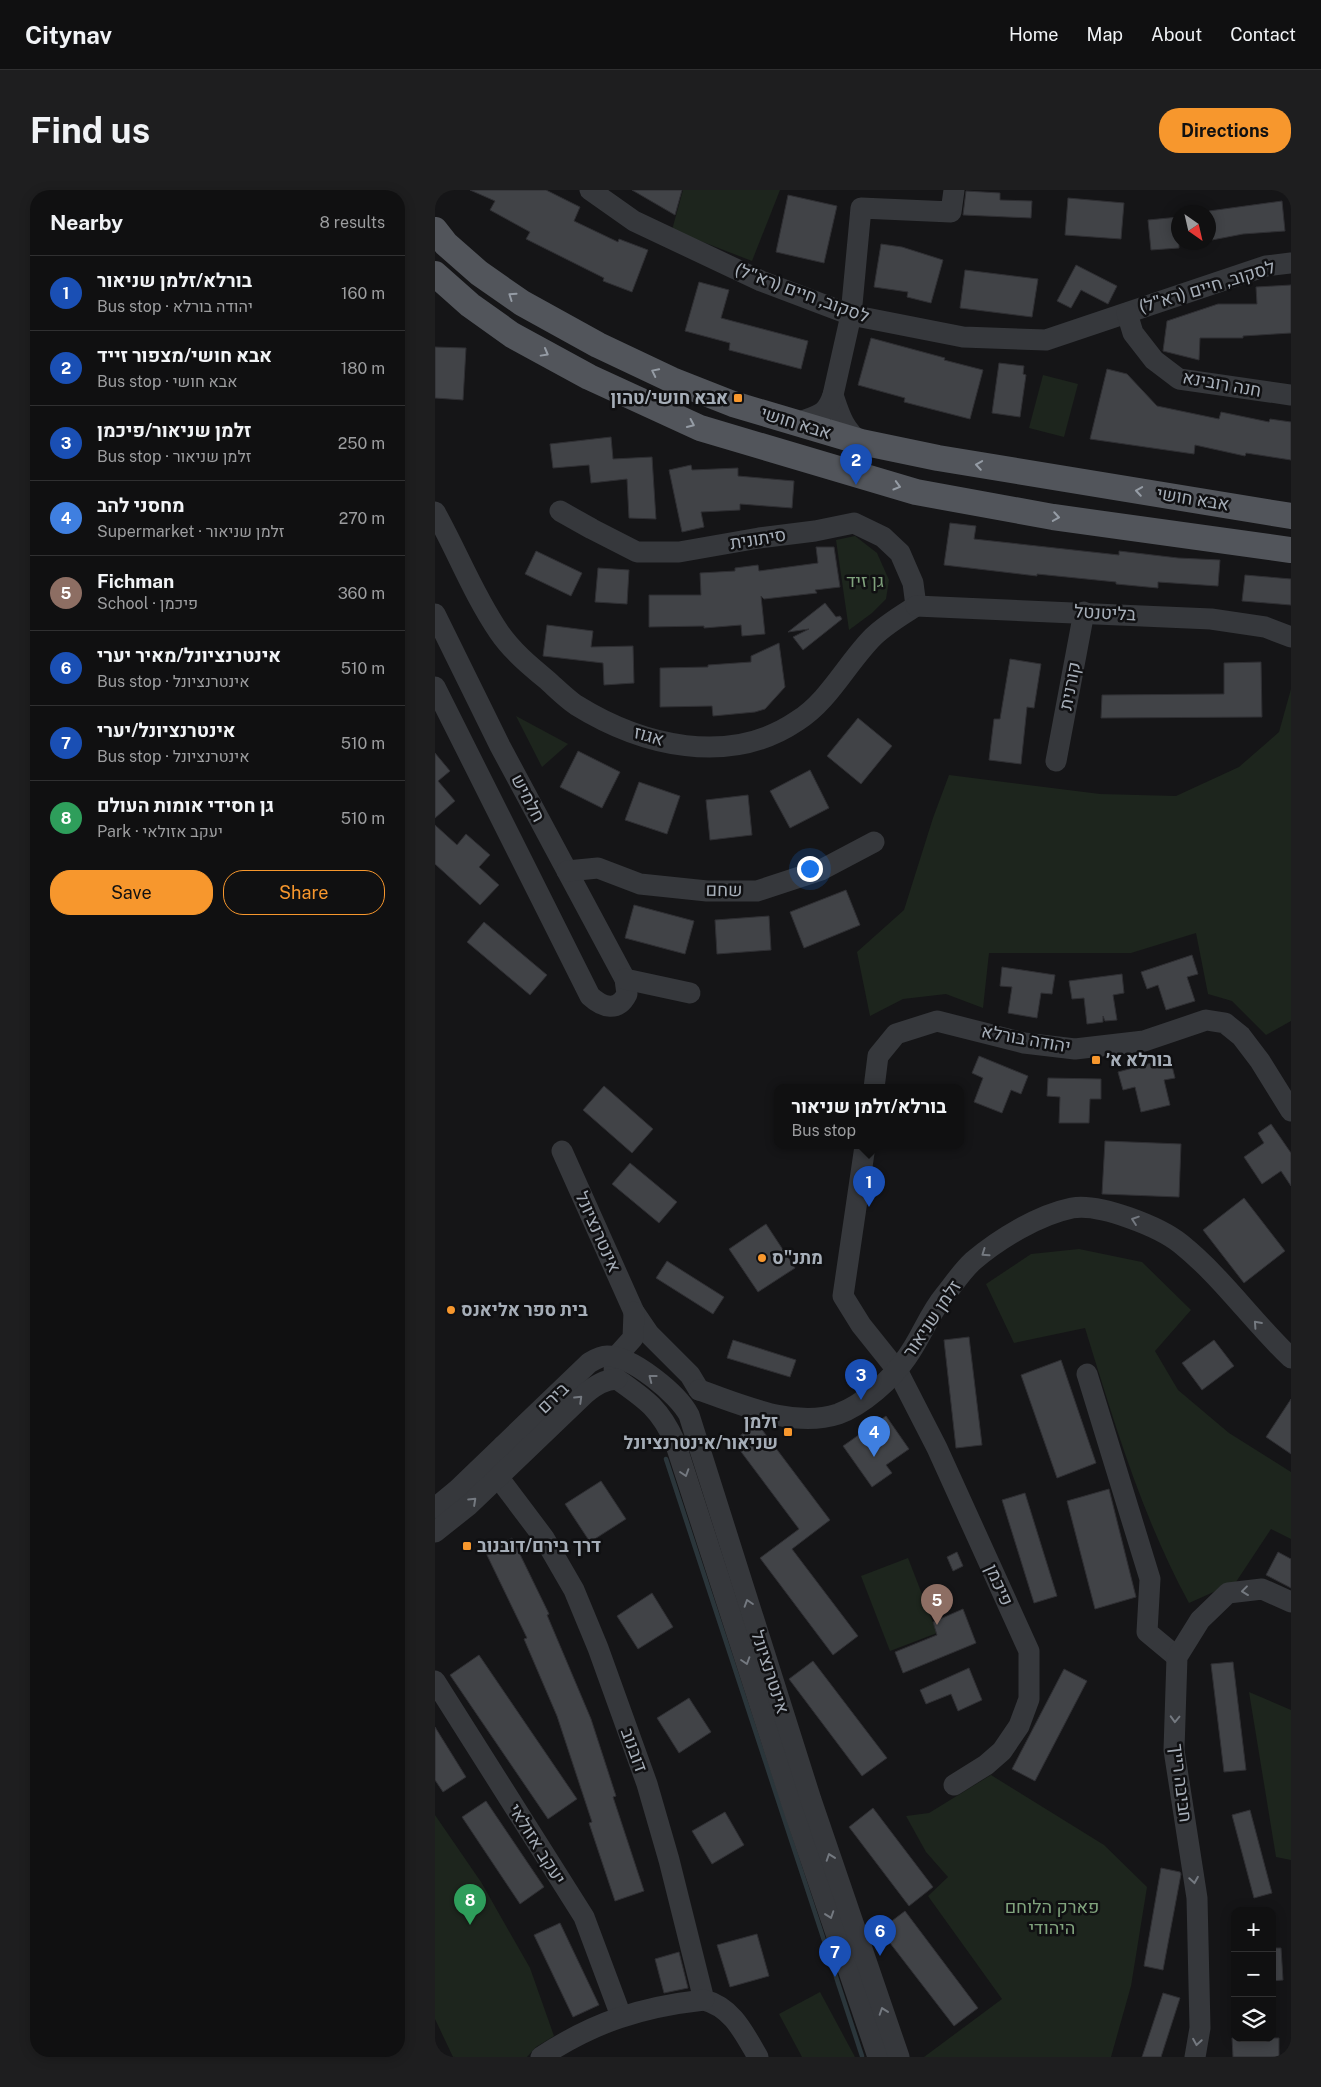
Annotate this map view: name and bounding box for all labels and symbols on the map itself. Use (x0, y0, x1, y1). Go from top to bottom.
north arrow (1171, 205, 1216, 250)
street label: לסקוב, חיים (רא"ל) (1136, 256, 1277, 317)
street label: לסקוב, חיים (רא"ל) (732, 258, 872, 327)
one-way arrow (508, 293, 518, 302)
one-way arrow (540, 347, 549, 357)
street label: חנה רובינא (1181, 366, 1263, 401)
one-way arrow (651, 368, 660, 379)
place label: אבא חושי/טהון (610, 387, 728, 408)
marker: אבא חושי/טהון (732, 392, 744, 404)
street label: אבא חושי (758, 402, 834, 443)
one-way arrow (686, 418, 695, 429)
pin: 2 (840, 444, 872, 485)
one-way arrow (974, 460, 983, 470)
one-way arrow (892, 481, 901, 491)
street label: אבא חושי (1155, 482, 1231, 515)
one-way arrow (1135, 486, 1144, 496)
one-way arrow (1052, 512, 1061, 522)
street label: סיתונית (728, 524, 788, 553)
park label: גן זיד (846, 570, 884, 591)
street label: בליטנטל (1073, 600, 1137, 625)
street label: קורנית (1055, 660, 1084, 712)
street label: אגוז (632, 721, 667, 750)
street label: חלמיש (507, 770, 550, 825)
your location (797, 856, 823, 882)
street label: שחם (706, 879, 743, 900)
street label: יהודה בורלא (980, 1020, 1072, 1057)
place label: בורלא א׳ (1106, 1049, 1173, 1070)
marker: בורלא א׳ (1090, 1054, 1102, 1066)
pin: 1 (853, 1166, 885, 1207)
street label: אינטרנציונל (571, 1188, 626, 1275)
one-way arrow (1131, 1216, 1139, 1226)
place label: מתנ"ס (772, 1247, 823, 1268)
one-way arrow (981, 1247, 991, 1256)
marker: מתנ"ס (756, 1252, 768, 1264)
street label: זלמן שניאור (898, 1276, 965, 1361)
place label: בית ספר אליאנס (461, 1299, 588, 1320)
marker: בית ספר אליאנס (445, 1304, 457, 1316)
one-way arrow (1254, 1320, 1263, 1329)
pin: 3 (845, 1359, 877, 1400)
one-way arrow (649, 1375, 658, 1383)
street label: בירם (533, 1378, 573, 1417)
one-way arrow (573, 1396, 582, 1405)
place label: זלמן שניאור/אינטרנציונל (624, 1411, 778, 1453)
pin: 4 (858, 1416, 890, 1457)
marker: זלמן שניאור/אינטרנציונל (782, 1426, 794, 1438)
one-way arrow (680, 1469, 690, 1477)
one-way arrow (467, 1498, 476, 1507)
place label: דרך בירם/דובנוב (477, 1535, 601, 1556)
marker: דרך בירם/דובנוב (461, 1540, 473, 1552)
street label: פיכמן (981, 1561, 1018, 1609)
pin: 5 (921, 1584, 953, 1625)
one-way arrow (1241, 1585, 1249, 1596)
one-way arrow (744, 1599, 754, 1607)
street label: אינטרנציונל (747, 1628, 794, 1716)
one-way arrow (740, 1657, 750, 1665)
one-way arrow (1170, 1716, 1180, 1724)
street label: דובנוב (617, 1725, 652, 1775)
street label: חביבה רייך (1166, 1743, 1197, 1823)
street label: יעקב אזולאי (505, 1800, 570, 1888)
one-way arrow (826, 1854, 836, 1862)
one-way arrow (1189, 1876, 1199, 1885)
pin: 8 (454, 1884, 486, 1925)
park label: פארק הלוחם היהודי (1005, 1896, 1099, 1938)
one-way arrow (824, 1910, 834, 1919)
pin: 6 (864, 1915, 896, 1956)
pin: 7 (819, 1936, 851, 1977)
one-way arrow (879, 2007, 889, 2016)
one-way arrow (1193, 2038, 1203, 2047)

